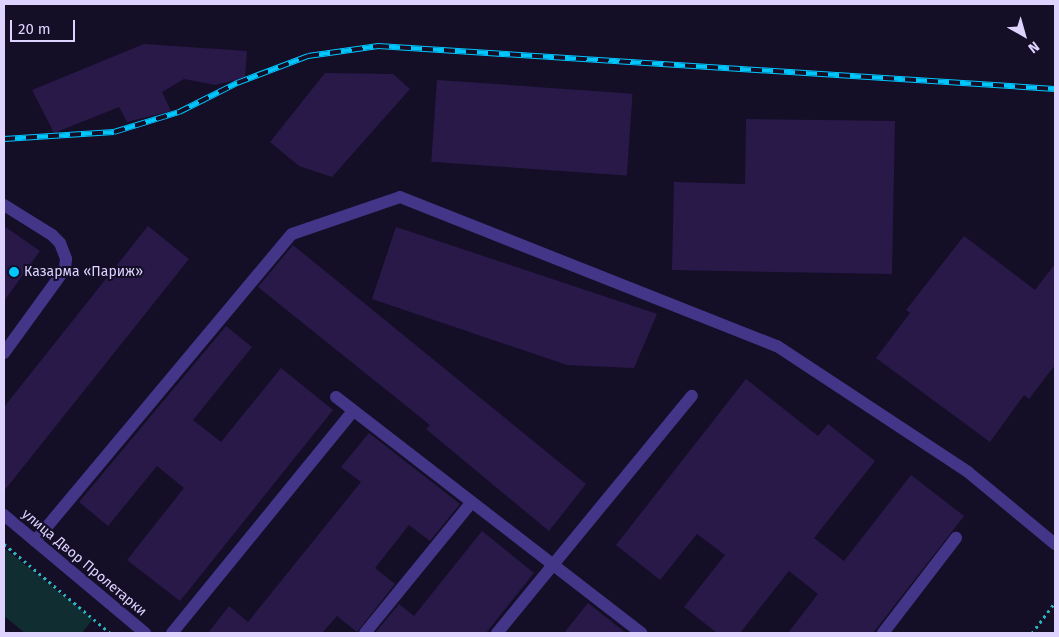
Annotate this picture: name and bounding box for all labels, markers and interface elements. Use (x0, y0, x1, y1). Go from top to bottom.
scale bar (12, 10, 78, 42)
north arrow (999, 10, 1049, 60)
text: 20 m (18, 20, 51, 38)
text: N (1025, 38, 1042, 57)
place label: Казарма «Париж» (24, 264, 143, 280)
marker: Казарма «Париж» (8, 266, 20, 278)
street label: улица Двор Пролетарки (18, 506, 150, 620)

